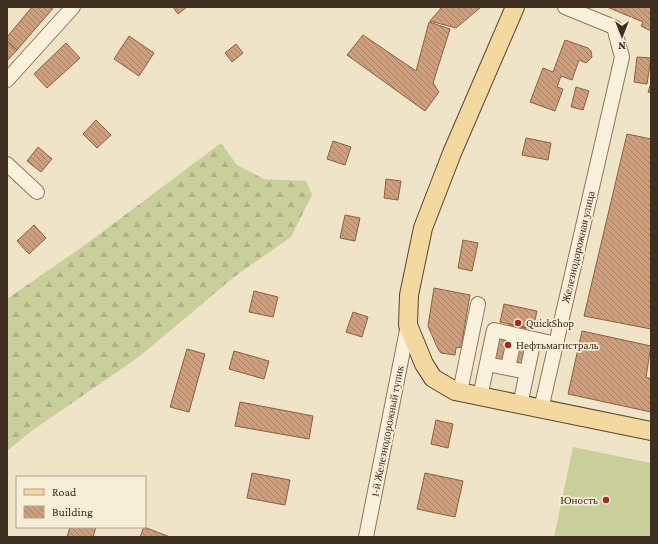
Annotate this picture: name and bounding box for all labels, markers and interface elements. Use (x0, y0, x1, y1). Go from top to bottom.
north arrow (602, 16, 642, 56)
text: N (618, 40, 626, 52)
street label: Железнодорожная улица (559, 190, 597, 304)
place label: QuickShop (526, 317, 574, 330)
marker: QuickShop (513, 318, 523, 328)
place label: Нефтьмагистраль (516, 339, 599, 351)
marker: Нефтьмагистраль (503, 340, 513, 350)
street label: 1-й Железнодорожный тупик (368, 364, 406, 498)
legend (16, 476, 146, 528)
text: Road (52, 485, 77, 499)
place label: Юность (560, 494, 598, 506)
marker: Юность (601, 495, 611, 505)
text: Building (52, 505, 93, 519)

